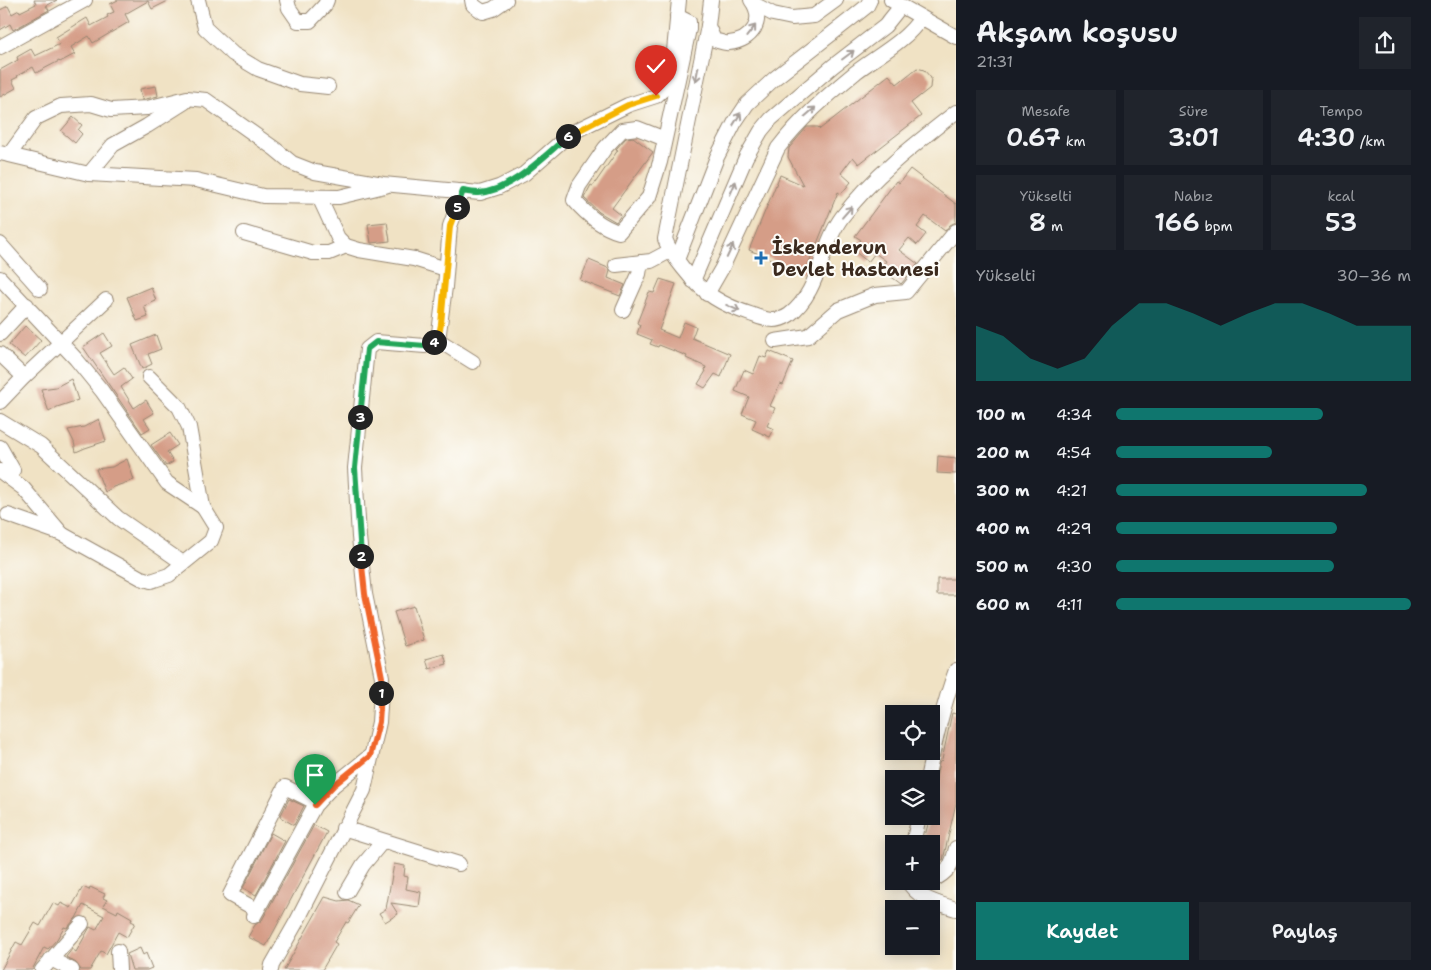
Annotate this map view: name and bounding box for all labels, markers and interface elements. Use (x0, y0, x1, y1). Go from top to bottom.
text: Akşam koşusu (976, 13, 1178, 51)
button: share (1359, 17, 1411, 69)
one-way arrow (745, 25, 756, 38)
pin (635, 45, 677, 96)
one-way arrow (841, 49, 854, 60)
text: 21:31 (976, 51, 1013, 72)
icon: check (642, 52, 670, 80)
one-way arrow (692, 65, 702, 81)
text: Mesafe (1021, 102, 1070, 120)
text: Süre (1179, 102, 1208, 120)
text: Tempo (1320, 102, 1363, 120)
one-way arrow (803, 107, 816, 118)
one-way arrow (732, 112, 742, 126)
text: 0.67 (1006, 120, 1061, 154)
text: 3:01 (1168, 120, 1219, 154)
text: 4:30 (1297, 120, 1355, 154)
pin: 6 (556, 124, 580, 148)
text: 6 (564, 127, 573, 145)
text: km (1061, 132, 1086, 150)
text: /km (1355, 132, 1385, 150)
one-way arrow (729, 181, 738, 196)
text: Yükselti (1020, 187, 1072, 205)
text: Nabız (1174, 187, 1213, 205)
text: kcal (1328, 187, 1355, 205)
pin: 5 (444, 194, 470, 220)
text: 5 (453, 198, 462, 216)
one-way arrow (841, 205, 853, 218)
text: 8 (1029, 205, 1046, 239)
text: 166 (1154, 205, 1200, 239)
text: 53 (1325, 205, 1357, 239)
text: m (1046, 217, 1063, 235)
text: bpm (1200, 217, 1233, 235)
place label: İskenderun Devlet Hastanesi (772, 235, 939, 282)
one-way arrow (725, 244, 735, 259)
marker: İskenderun Devlet Hastanesi (754, 251, 768, 265)
text: Yükselti (976, 265, 1036, 286)
text: 30–36 m (1336, 265, 1411, 286)
one-way arrow (725, 303, 740, 313)
pin: 4 (422, 330, 446, 354)
text: 4 (430, 333, 439, 351)
pin: 3 (348, 404, 372, 430)
text: 100 m (976, 404, 1025, 425)
text: 4:34 (1056, 404, 1092, 425)
text: 3 (356, 408, 365, 426)
text: 200 m (976, 442, 1029, 463)
text: 4:54 (1056, 442, 1091, 463)
text: 300 m (976, 480, 1030, 501)
text: 4:21 (1056, 480, 1087, 501)
text: 400 m (976, 518, 1030, 539)
text: 4:29 (1056, 518, 1092, 539)
pin: 2 (348, 544, 374, 568)
text: 2 (357, 547, 366, 565)
text: 500 m (976, 556, 1028, 577)
text: 4:30 (1056, 556, 1092, 577)
text: 600 m (976, 594, 1030, 615)
text: 4:11 (1056, 594, 1083, 615)
pin: 1 (368, 680, 394, 706)
text: 1 (378, 684, 385, 702)
map controls (885, 705, 940, 955)
button: locate (885, 705, 940, 760)
pin (294, 754, 336, 805)
icon: arrive (301, 761, 329, 789)
button: layers (885, 770, 940, 825)
button: + (885, 835, 940, 890)
button: − (885, 900, 940, 955)
button: Kaydet (976, 902, 1189, 960)
button: Paylaş (1199, 902, 1411, 960)

